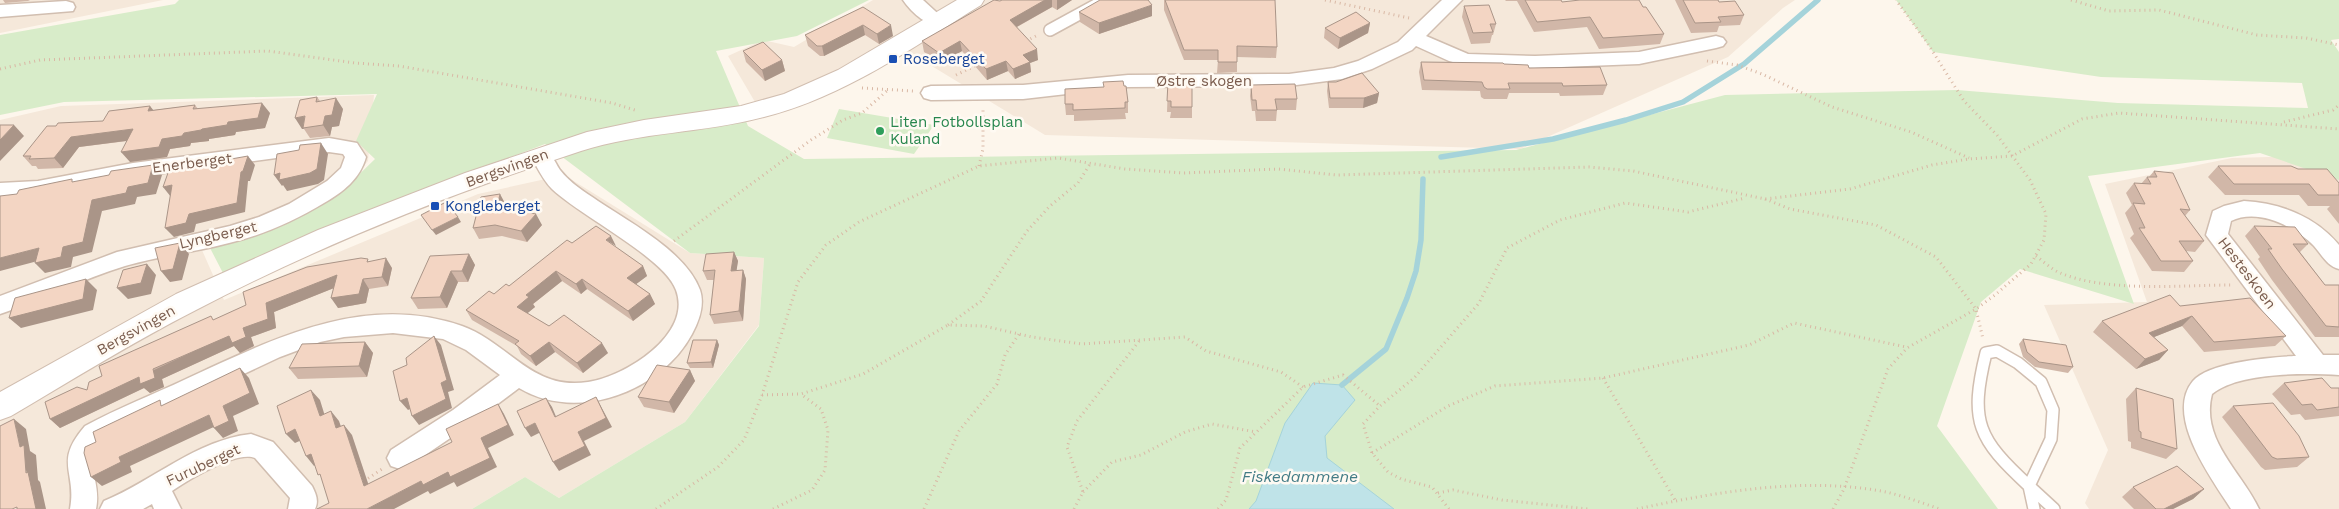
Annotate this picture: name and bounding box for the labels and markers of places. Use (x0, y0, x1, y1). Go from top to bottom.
place label: Roseberget (903, 50, 985, 68)
marker: Roseberget (887, 53, 899, 65)
place label: Liten Fotbollsplan Kuland (890, 113, 1023, 148)
marker: Liten Fotbollsplan Kuland (874, 125, 886, 137)
place label: Kongleberget (445, 197, 541, 215)
marker: Kongleberget (429, 200, 441, 212)

